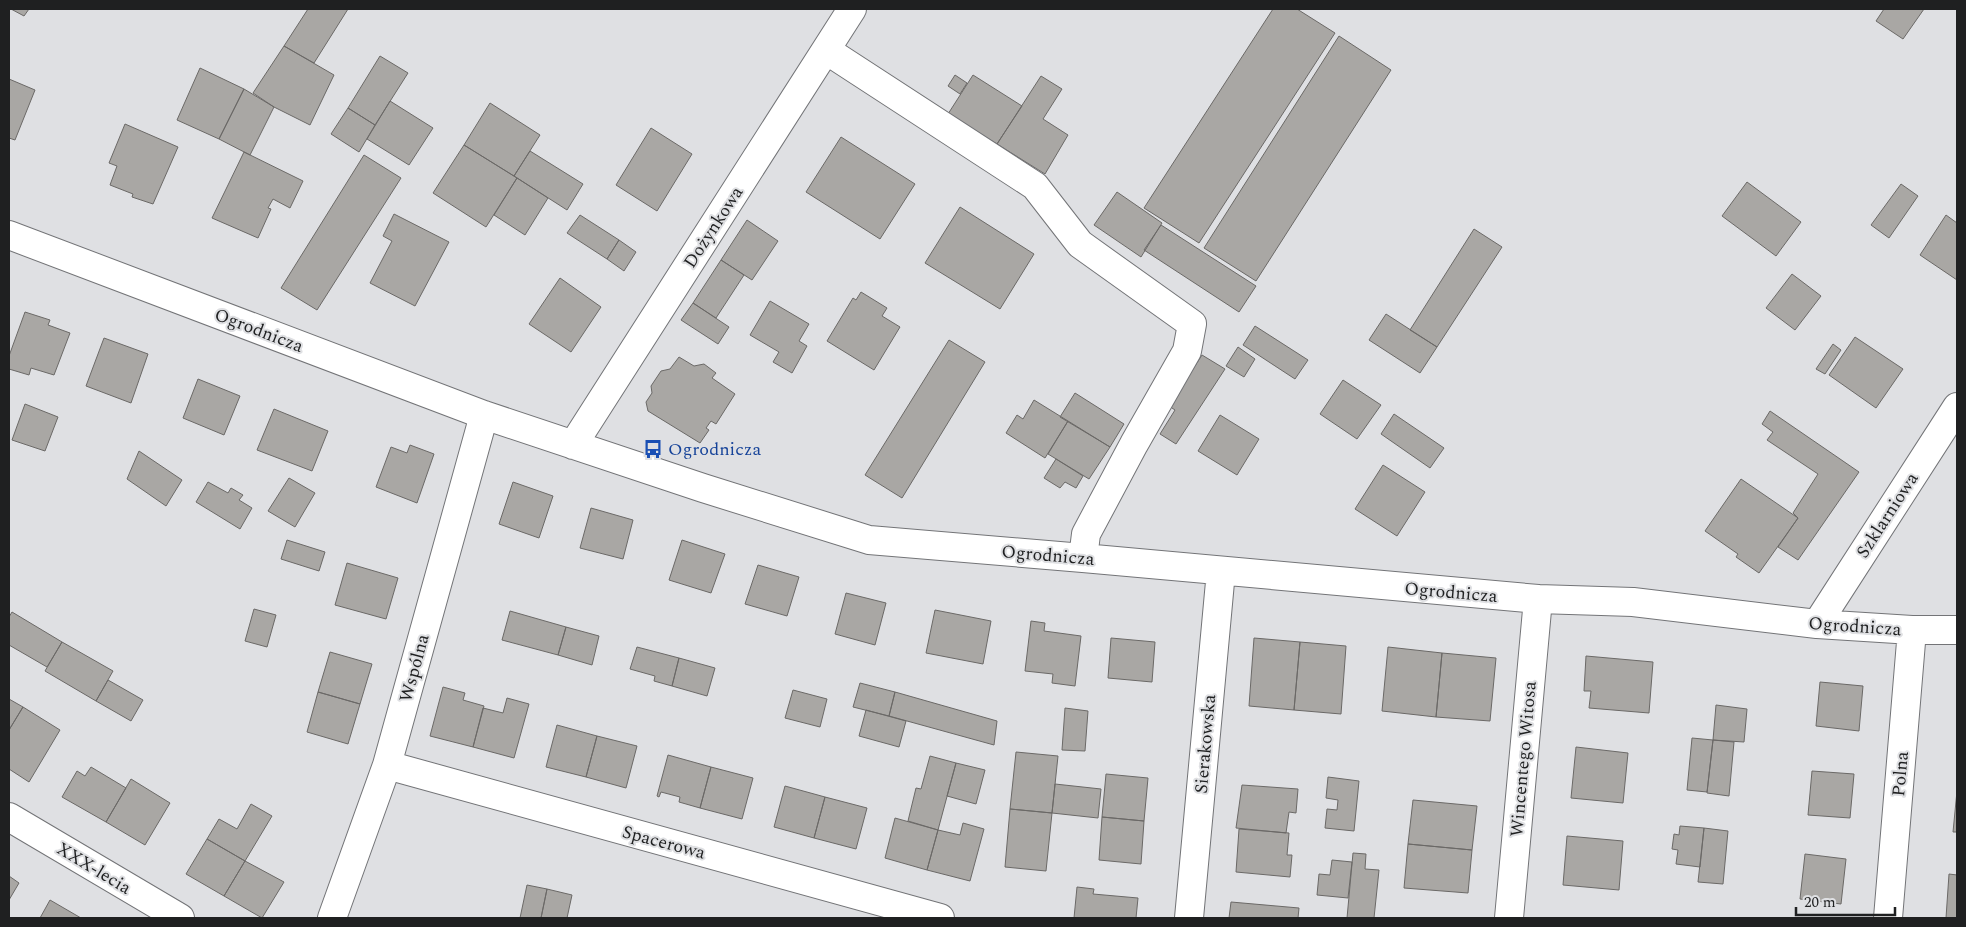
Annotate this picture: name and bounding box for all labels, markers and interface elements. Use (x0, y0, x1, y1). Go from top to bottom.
street label: Dożynkowa (677, 181, 750, 274)
street label: Ogrodnicza (210, 301, 307, 360)
place label: Ogrodnicza (668, 436, 762, 463)
bus stop icon: Ogrodnicza (642, 438, 664, 460)
street label: Szklarniowa (1850, 467, 1925, 563)
street label: Ogrodnicza (1000, 538, 1096, 573)
street label: Ogrodnicza (1403, 575, 1499, 610)
street label: Ogrodnicza (1807, 610, 1903, 643)
street label: Wspólna (392, 631, 437, 705)
street label: Wincentego Witosa (1503, 680, 1544, 838)
street label: Sierakowska (1188, 693, 1223, 795)
street label: Polna (1885, 750, 1916, 798)
street label: Spacerowa (619, 818, 709, 867)
street label: XXX-lecia (51, 836, 136, 901)
scale bar (1796, 884, 1895, 916)
text: 20 m (1804, 891, 1836, 914)

